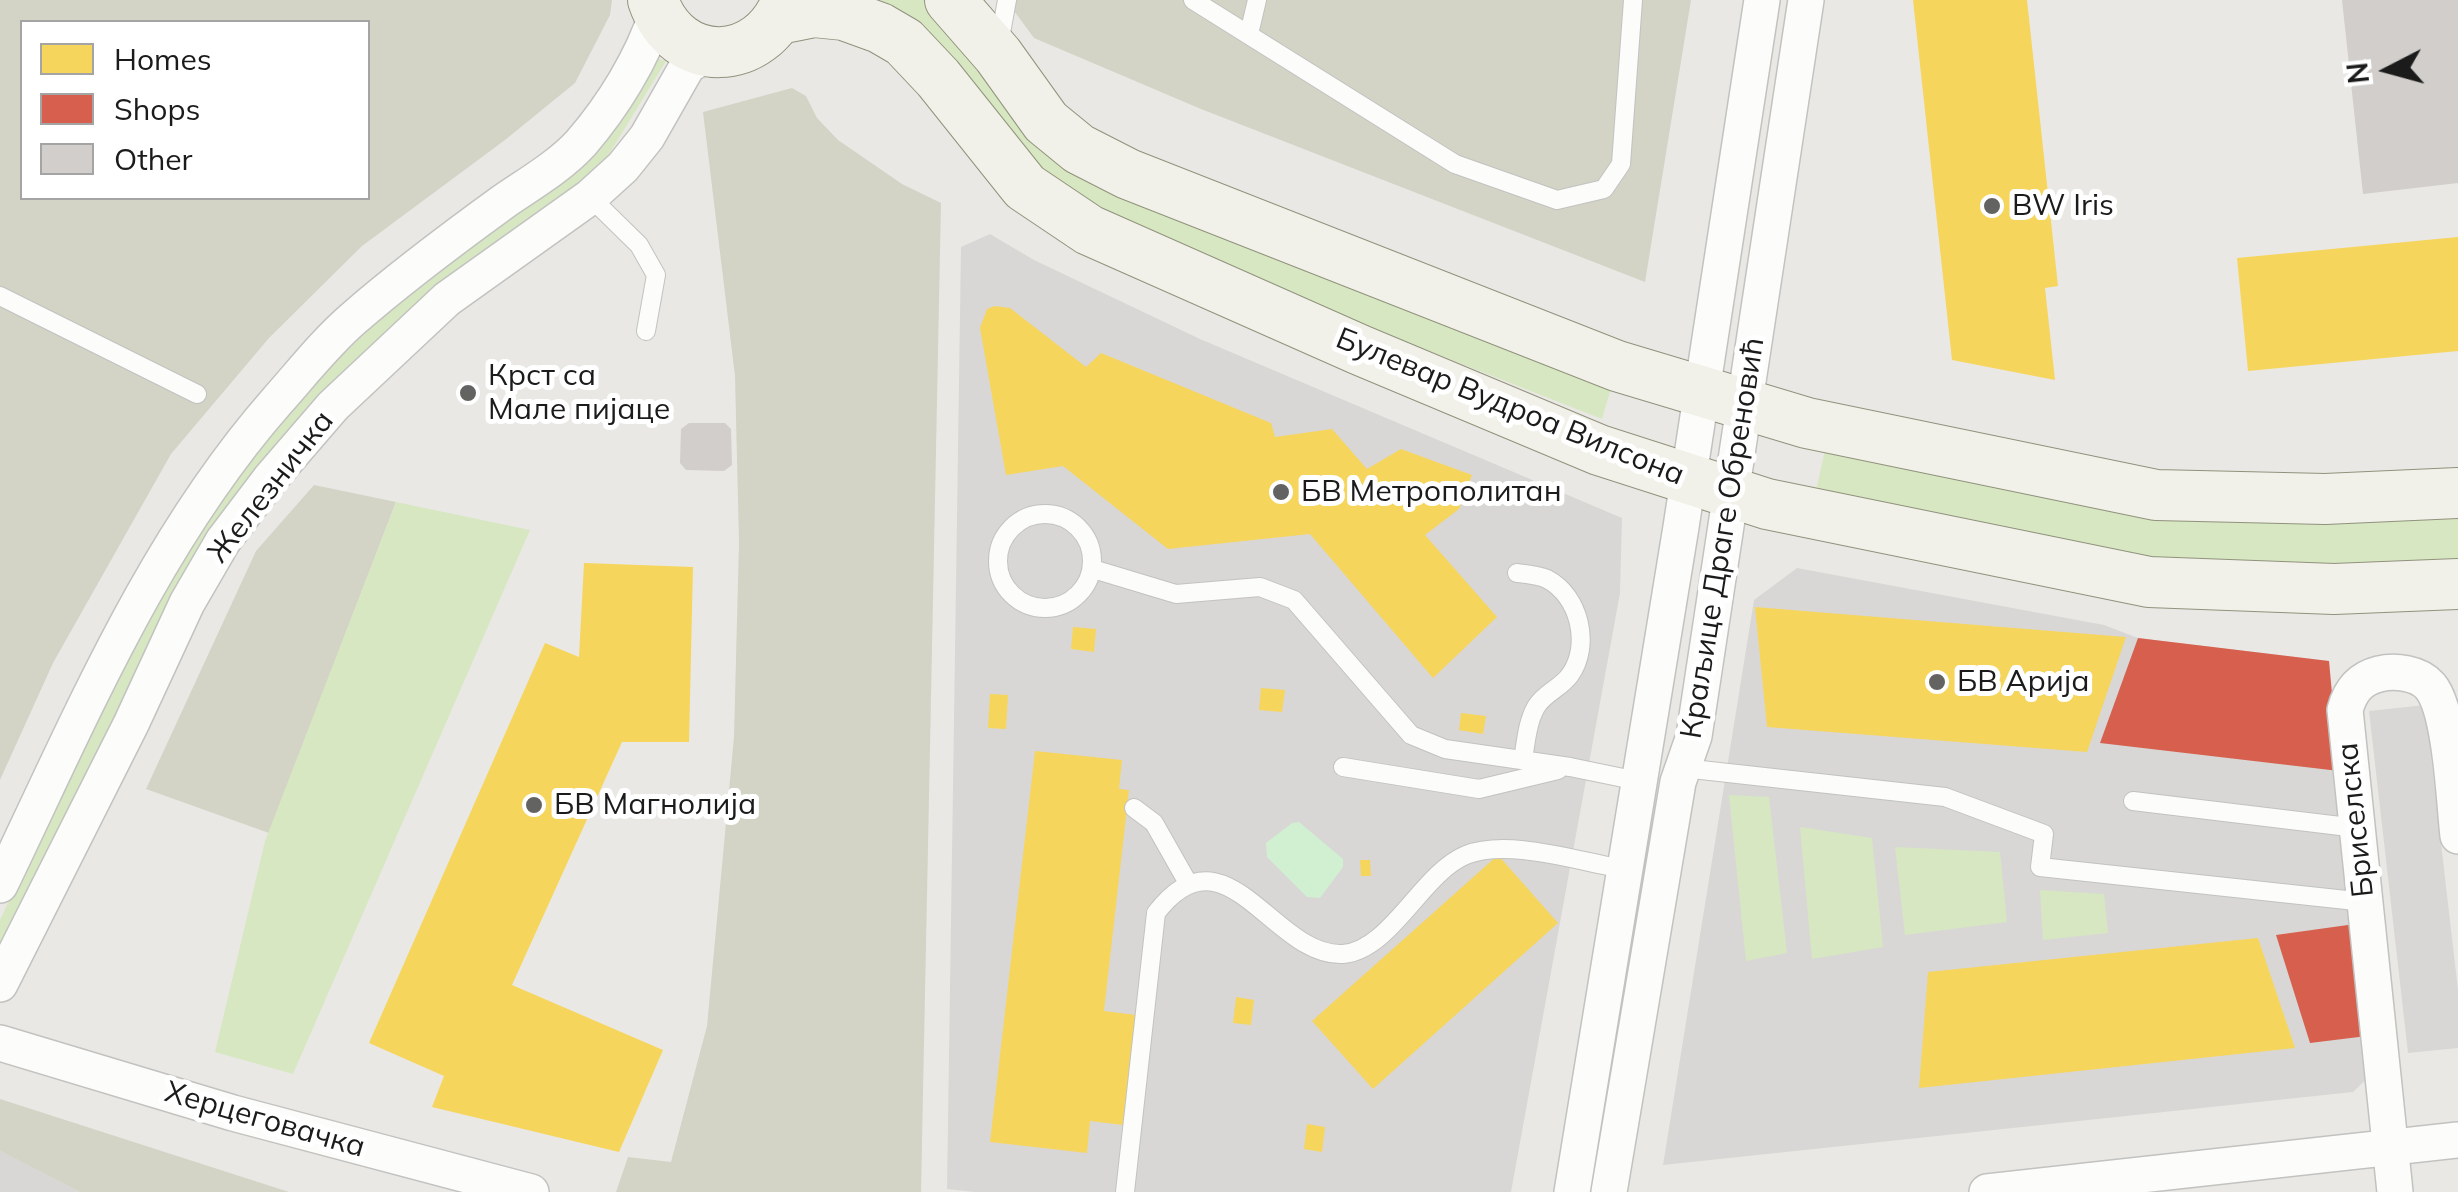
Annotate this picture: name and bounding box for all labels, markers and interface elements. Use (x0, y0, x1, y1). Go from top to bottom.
legend (20, 20, 370, 200)
north arrow (2338, 20, 2438, 120)
text: Homes (114, 40, 212, 78)
text: N (2339, 61, 2376, 86)
text: Shops (114, 90, 200, 128)
text: Other (114, 140, 192, 178)
place label: BW Iris (2012, 188, 2114, 224)
marker: BW Iris (1981, 195, 2003, 217)
street label: Булевар Вудроа Вилсона (1331, 321, 1689, 493)
street label: Краљице Драге Обреновић (1673, 335, 1773, 741)
place label: Крст са Мале пијаце (488, 358, 670, 428)
marker: Крст са Мале пијаце (457, 382, 479, 404)
street label: Железничка (201, 404, 341, 570)
place label: БВ Метрополитан (1301, 474, 1562, 510)
marker: БВ Метрополитан (1270, 481, 1292, 503)
place label: БВ Арија (1957, 664, 2089, 700)
marker: БВ Арија (1926, 671, 1948, 693)
street label: Бриселска (2330, 741, 2382, 899)
place label: БВ Магнолија (554, 787, 756, 823)
marker: БВ Магнолија (523, 794, 545, 816)
street label: Херцеговачка (161, 1074, 369, 1166)

